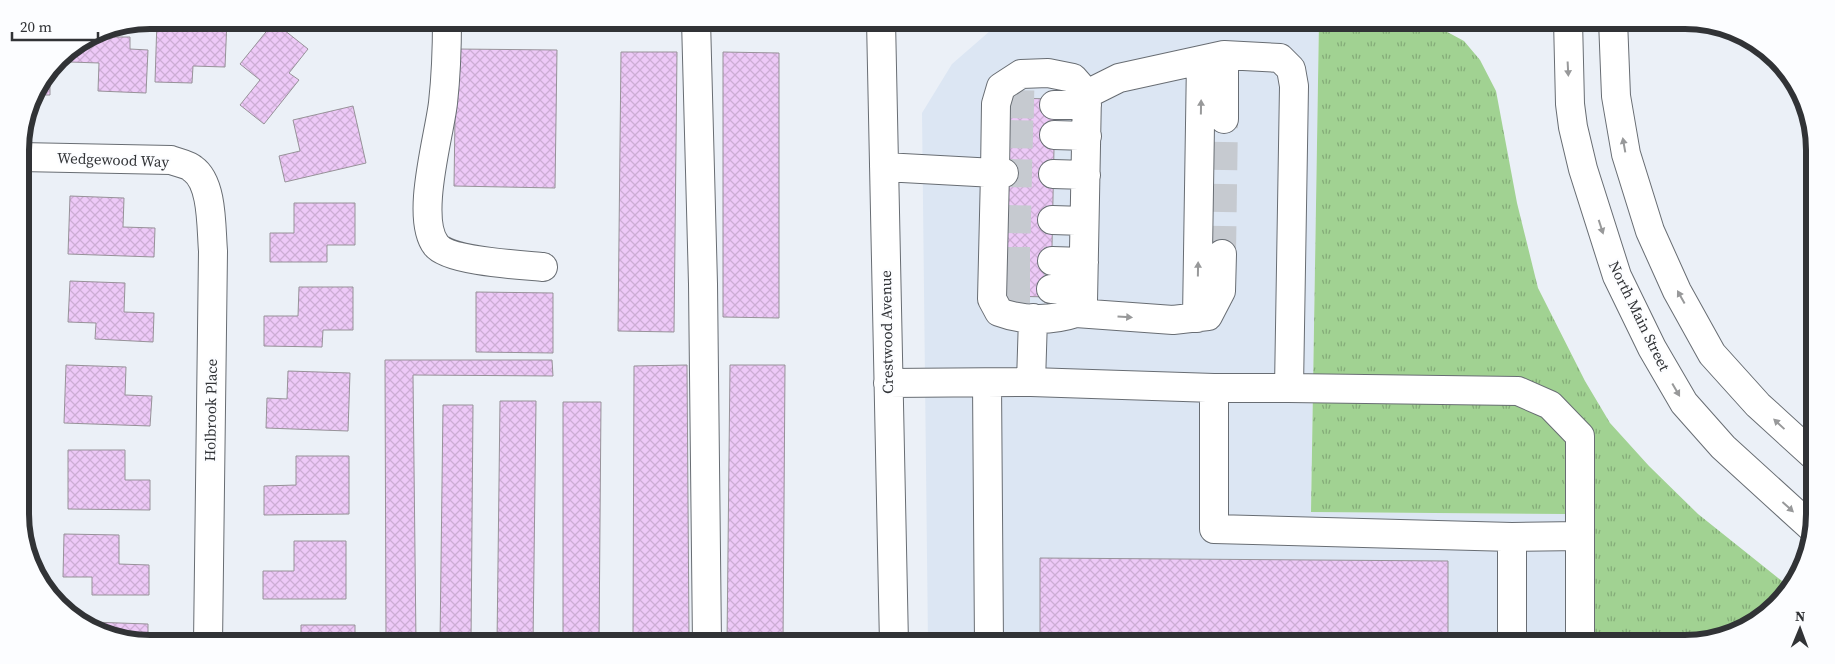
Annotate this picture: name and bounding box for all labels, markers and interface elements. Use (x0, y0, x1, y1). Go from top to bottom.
scale bar (12, 10, 99, 42)
text: 20 m (20, 16, 52, 37)
one-way arrow (1565, 61, 1573, 77)
one-way arrow (1197, 98, 1205, 114)
one-way arrow (1620, 136, 1628, 152)
street label: Wedgewood Way (57, 147, 170, 172)
one-way arrow (1597, 220, 1605, 235)
street label: North Main Street (1604, 257, 1675, 374)
one-way arrow (1194, 261, 1202, 277)
street label: Crestwood Avenue (875, 270, 898, 394)
one-way arrow (1676, 290, 1685, 303)
one-way arrow (1117, 313, 1133, 321)
street label: Holbrook Place (199, 358, 222, 462)
one-way arrow (1672, 383, 1681, 397)
one-way arrow (1773, 418, 1785, 430)
one-way arrow (1782, 501, 1794, 513)
north arrow (1775, 604, 1825, 654)
text: N (1795, 606, 1806, 626)

